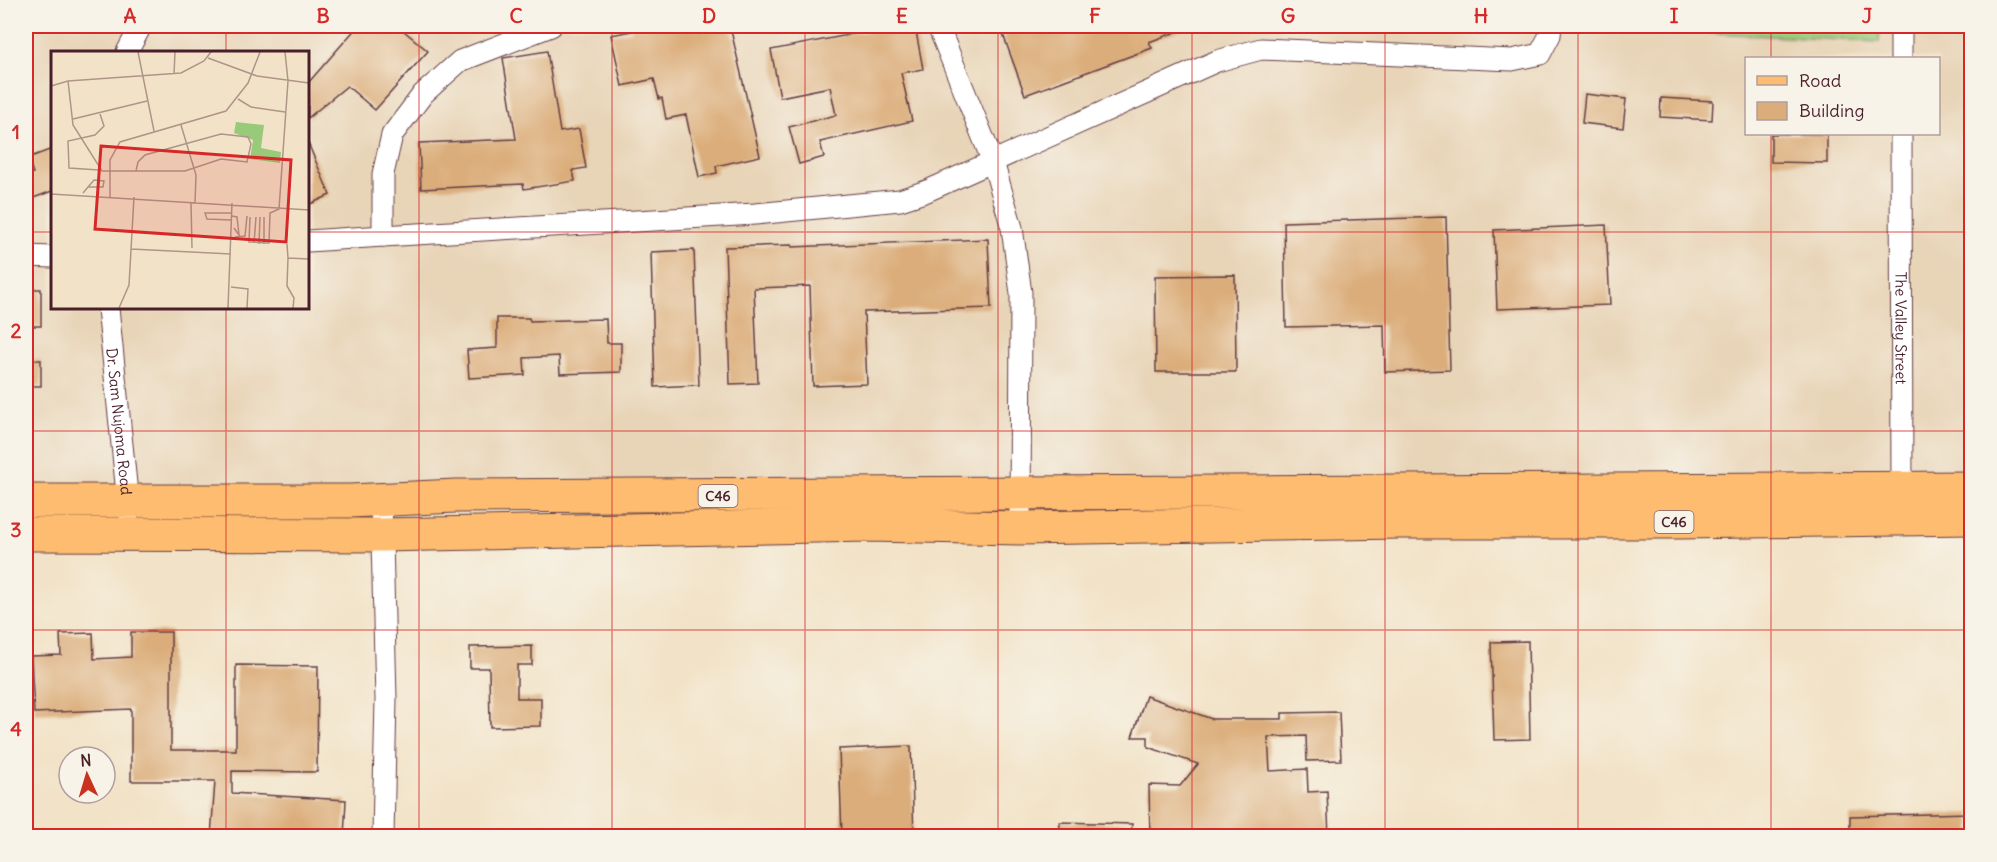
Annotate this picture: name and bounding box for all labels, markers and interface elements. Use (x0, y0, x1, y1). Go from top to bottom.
text: A (124, 3, 137, 28)
text: B (316, 3, 330, 28)
text: C (509, 3, 523, 28)
text: D (702, 3, 716, 28)
text: E (896, 3, 908, 28)
text: F (1089, 3, 1101, 28)
text: G (1281, 3, 1295, 28)
text: H (1474, 3, 1488, 28)
text: I (1670, 3, 1679, 28)
text: J (1862, 3, 1873, 28)
inset map (51, 51, 309, 309)
legend (1745, 57, 1940, 135)
text: Road (1799, 69, 1842, 92)
text: Building (1799, 99, 1864, 122)
text: 1 (12, 119, 20, 144)
street label: The Valley Street (1892, 272, 1911, 384)
text: 2 (11, 318, 22, 343)
street label: Dr. Sam Nujoma Road (103, 347, 137, 496)
road number: C46 (698, 485, 738, 507)
road number: C46 (1654, 511, 1694, 533)
text: 3 (10, 517, 22, 542)
text: 4 (10, 716, 22, 741)
north arrow (57, 745, 117, 805)
text: N (80, 750, 92, 770)

